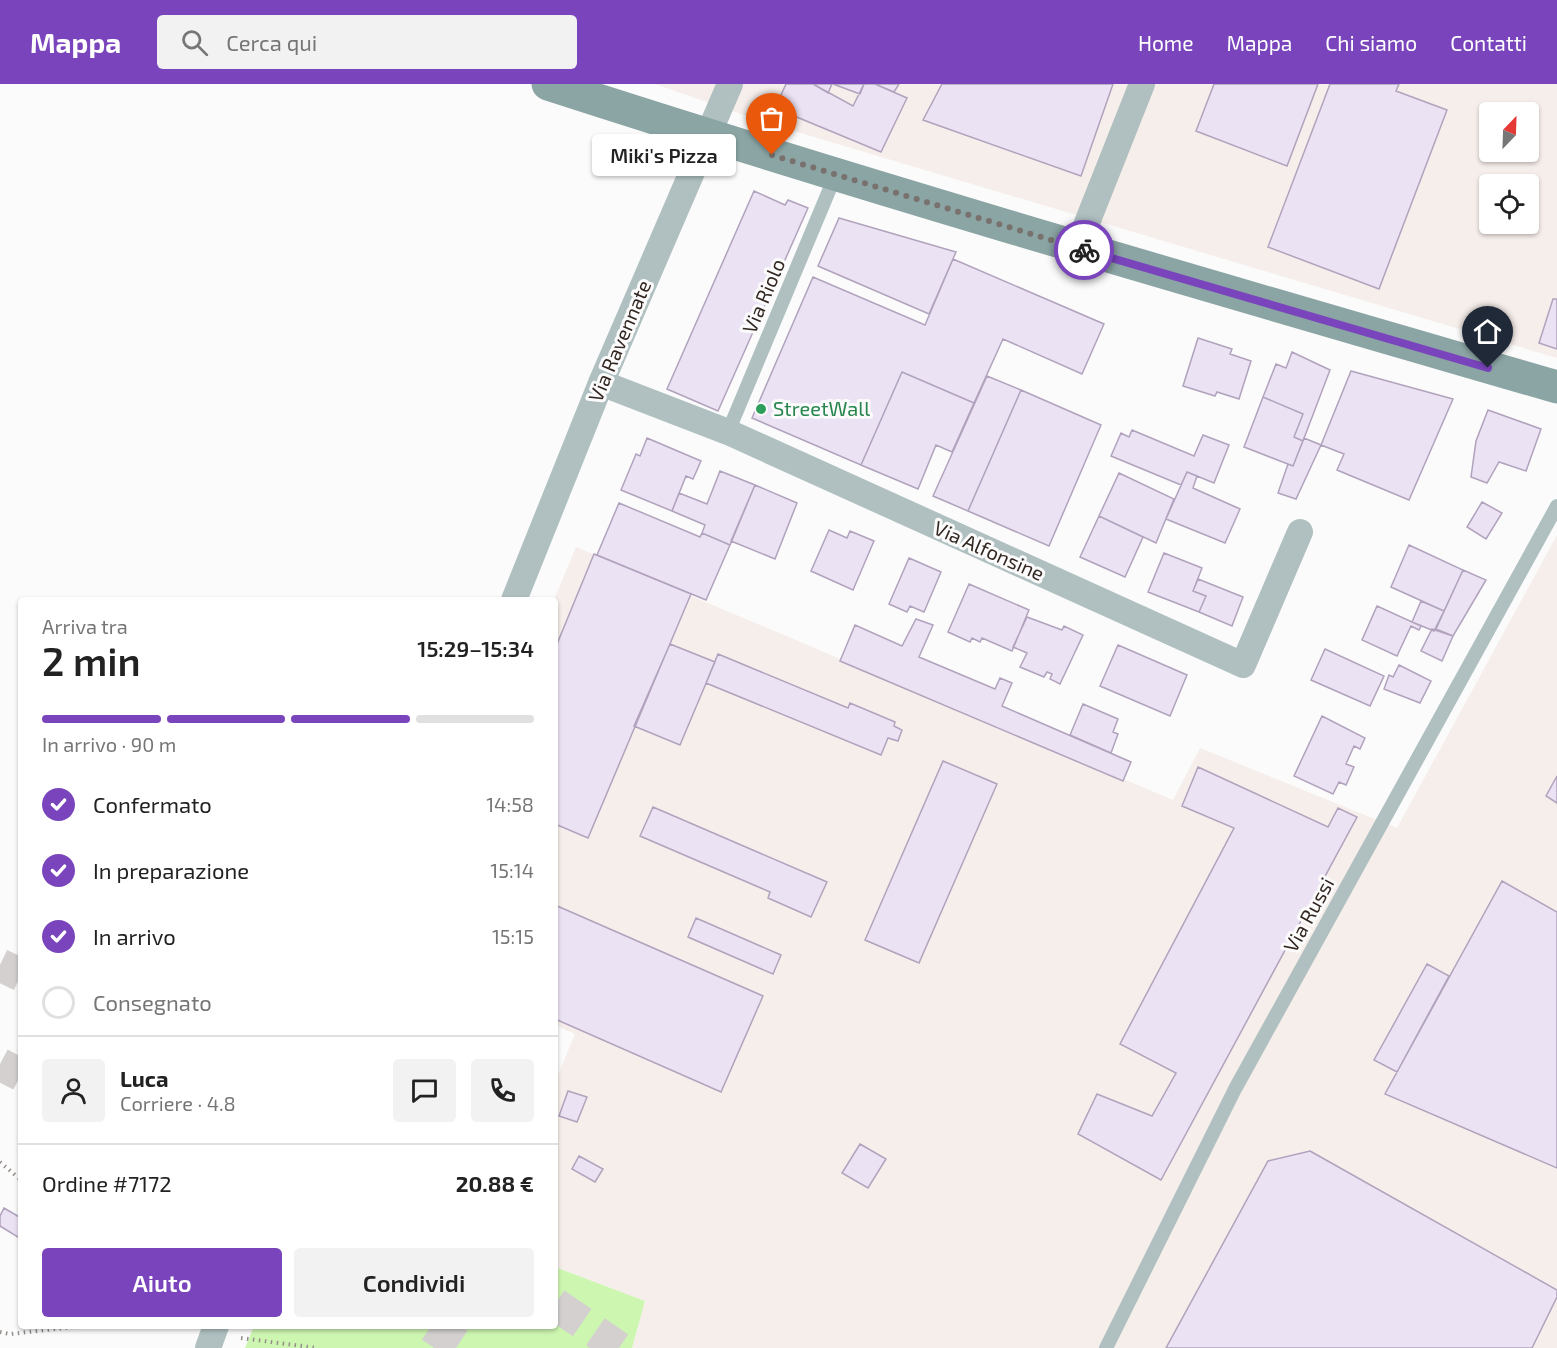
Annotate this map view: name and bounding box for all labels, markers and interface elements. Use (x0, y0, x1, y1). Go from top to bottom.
search box (157, 15, 577, 69)
text: Mappa (30, 25, 121, 59)
icon: search (178, 26, 211, 59)
text: Cerca qui (226, 29, 317, 55)
text: Home (1138, 30, 1194, 55)
text: Mappa (1227, 30, 1292, 55)
text: Chi siamo (1325, 30, 1417, 55)
text: Contatti (1450, 30, 1527, 55)
pin (746, 93, 797, 155)
icon: bag (755, 102, 788, 135)
north arrow (1479, 102, 1539, 162)
map controls (1479, 102, 1539, 234)
callout: Miki's Pizza (592, 134, 736, 176)
text: Miki's Pizza (610, 143, 718, 167)
button: locate (1479, 174, 1539, 234)
courier (1054, 220, 1114, 280)
icon: bike (1068, 234, 1101, 267)
street label: Via Riolo (737, 255, 789, 336)
street label: Via Ravennate (583, 276, 655, 405)
pin (1462, 306, 1513, 368)
icon: home (1471, 315, 1504, 348)
place label: StreetWall (773, 396, 870, 420)
marker: StreetWall (754, 402, 768, 416)
street label: Via Alfonsine (930, 515, 1048, 585)
text: Arriva tra (42, 614, 128, 638)
text: 15:29–15:34 (417, 635, 534, 661)
text: 2 min (42, 637, 141, 684)
text: In arrivo · 90 m (42, 732, 176, 756)
icon: check (42, 788, 75, 821)
text: Confermato (93, 791, 212, 817)
text: 14:58 (486, 792, 534, 816)
icon: check (42, 854, 75, 887)
text: In preparazione (93, 857, 249, 883)
text: 15:14 (490, 858, 534, 882)
street label: Via Russi (1278, 873, 1338, 956)
icon: check (42, 920, 75, 953)
text: In arrivo (93, 923, 176, 949)
text: 15:15 (492, 924, 534, 948)
text: Consegnato (93, 989, 212, 1015)
button: person (42, 1059, 105, 1122)
button: chat (393, 1059, 456, 1122)
button: phone (471, 1059, 534, 1122)
text: Luca (120, 1065, 169, 1091)
text: Corriere · 4.8 (120, 1091, 236, 1115)
text: Ordine #7172 (42, 1170, 172, 1196)
text: 20.88 € (456, 1170, 534, 1196)
button: Aiuto (42, 1248, 282, 1317)
button: Condividi (294, 1248, 534, 1317)

